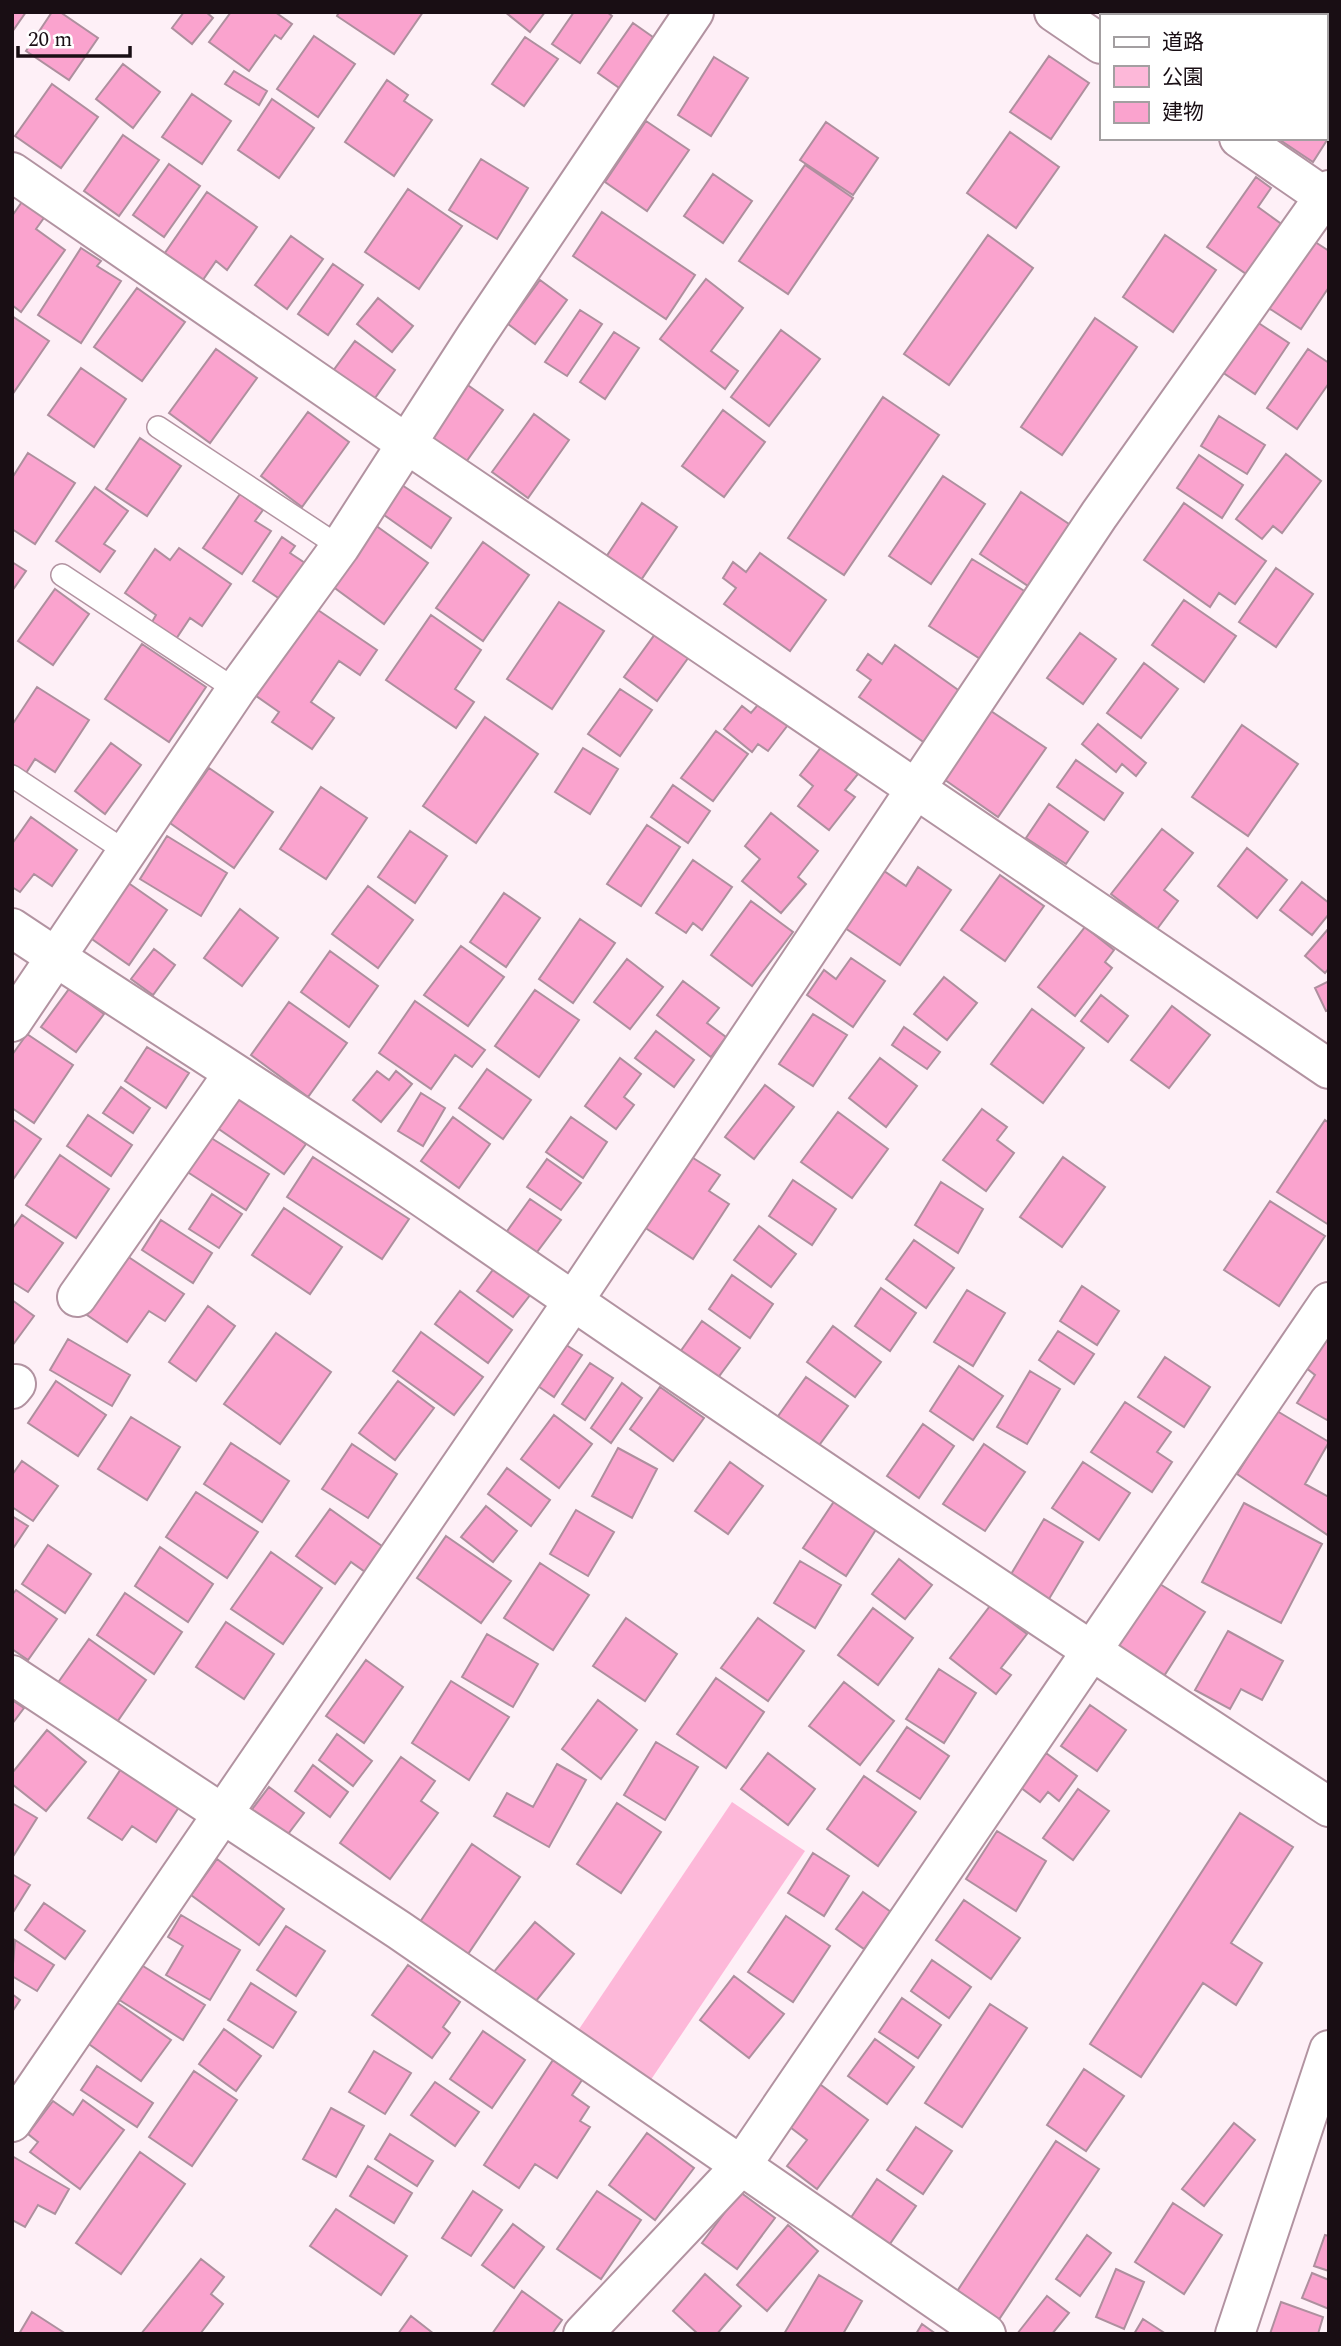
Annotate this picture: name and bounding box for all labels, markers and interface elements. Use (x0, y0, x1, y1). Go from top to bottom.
scale bar (18, 14, 130, 58)
legend (1100, 14, 1327, 140)
text: 20 m (28, 24, 72, 56)
text: 道路 (1162, 27, 1204, 59)
text: 公園 (1162, 62, 1204, 94)
text: 建物 (1162, 97, 1204, 129)

